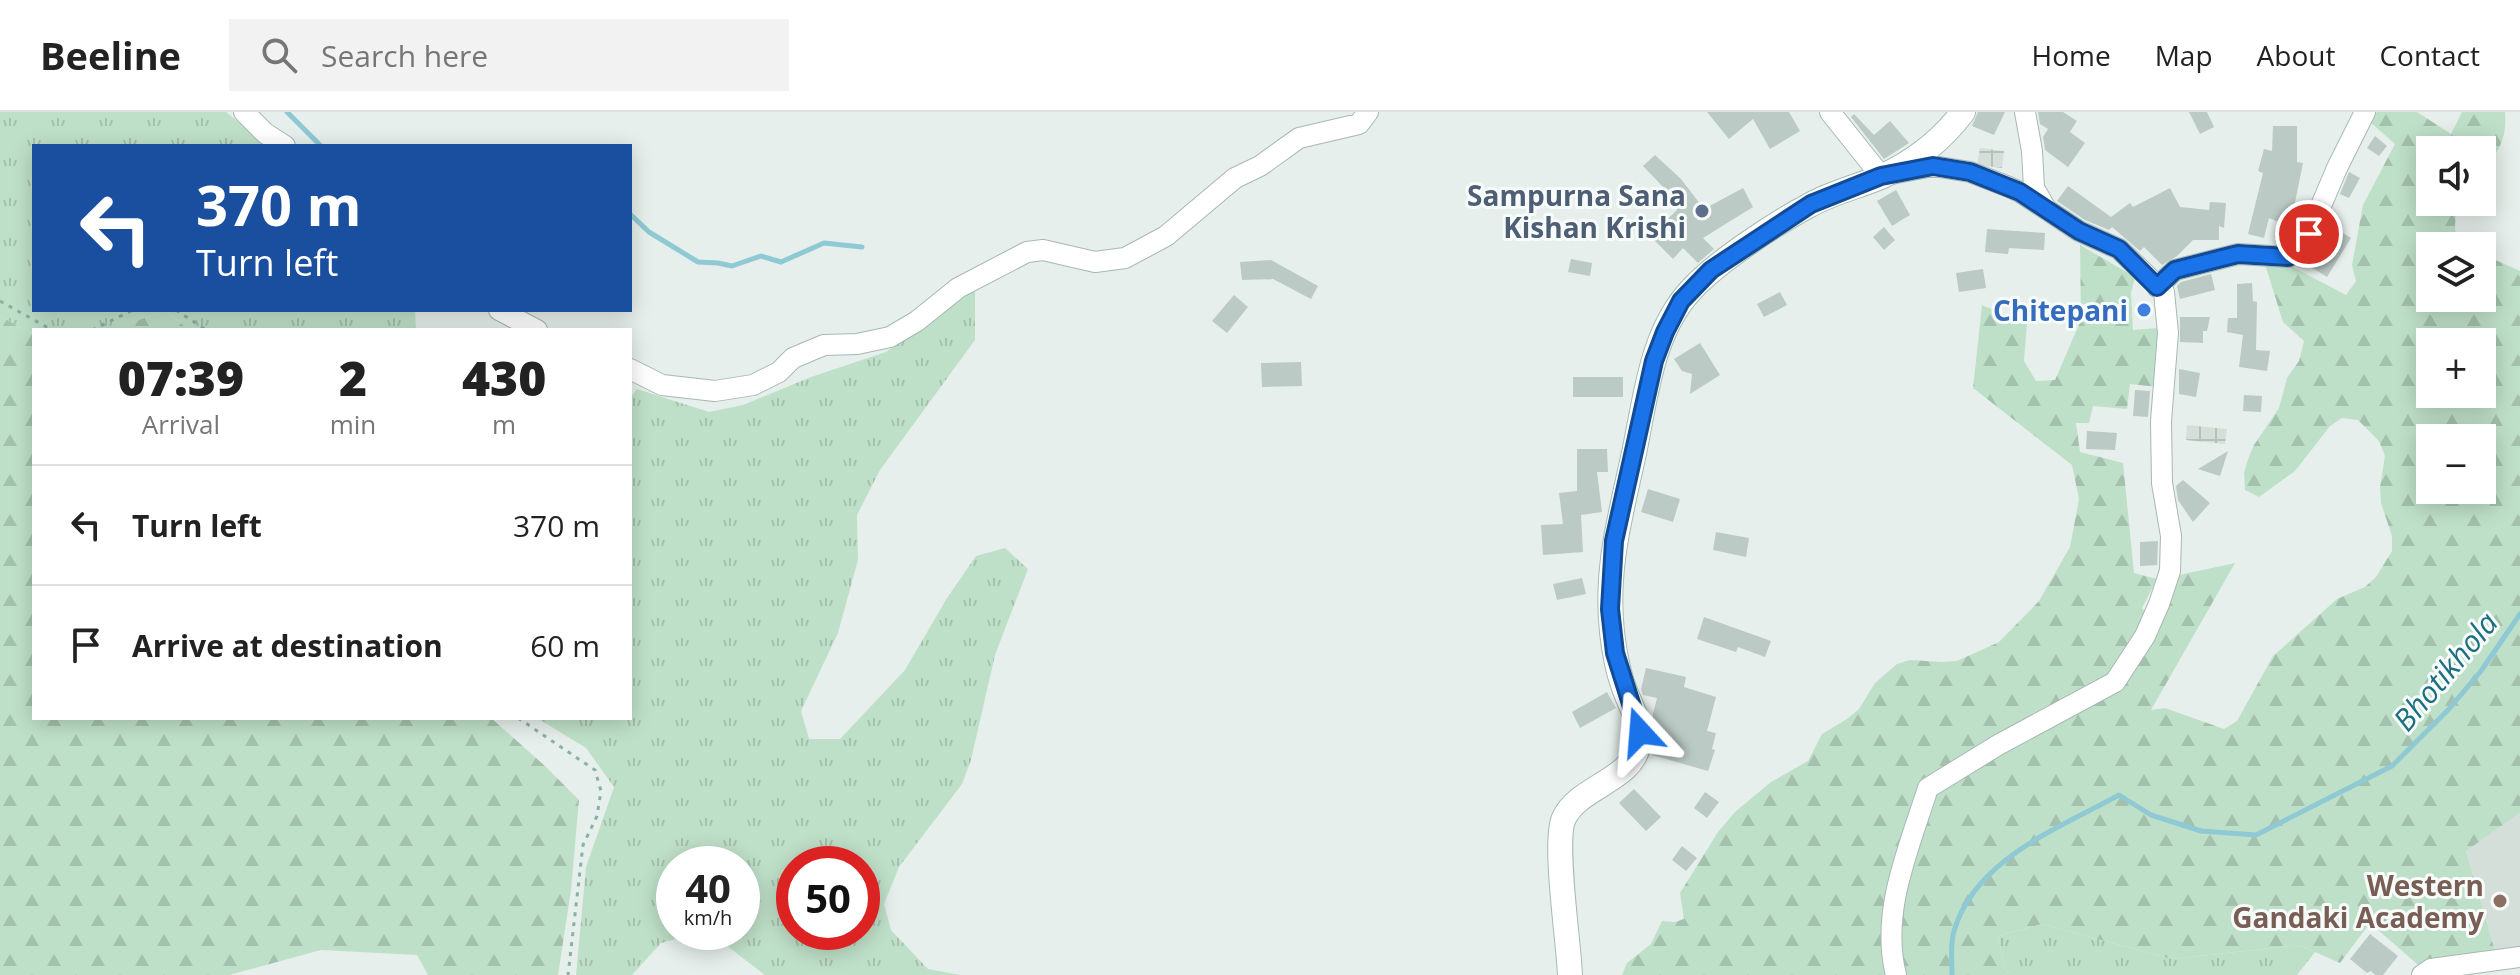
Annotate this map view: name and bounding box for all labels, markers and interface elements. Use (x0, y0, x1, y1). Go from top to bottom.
search box (229, 19, 789, 91)
text: Beeline (40, 29, 181, 81)
icon: search (257, 33, 301, 77)
text: Search here (321, 35, 488, 76)
text: Home (2032, 36, 2111, 74)
text: Map (2155, 36, 2213, 74)
text: About (2257, 36, 2335, 74)
text: Contact (2379, 36, 2480, 74)
map controls (2416, 136, 2496, 504)
button: sound (2416, 136, 2496, 216)
text: 370 m (196, 166, 362, 242)
icon: left (64, 176, 168, 280)
place label: Sampurna Sana Kishan Krishi (1467, 176, 1686, 246)
pin (2275, 200, 2343, 268)
marker: Sampurna Sana Kishan Krishi (1693, 202, 1711, 220)
icon: arrive (2287, 212, 2331, 256)
button: layers (2416, 232, 2496, 312)
text: Turn left (196, 238, 338, 287)
place label: Chitepani (1993, 291, 2128, 329)
marker: Chitepani (2135, 301, 2153, 319)
button: + (2416, 328, 2496, 408)
text: 07:39 (118, 345, 244, 410)
text: 2 (339, 345, 367, 410)
text: 430 (462, 345, 546, 410)
text: Arrival (142, 406, 220, 442)
text: min (330, 406, 376, 442)
text: m (492, 406, 516, 442)
button: − (2416, 424, 2496, 504)
icon: left (64, 503, 108, 547)
text: Turn left (132, 505, 262, 546)
text: 370 m (513, 505, 600, 546)
water label: Bhotikhola (2383, 603, 2507, 739)
icon: arrive (64, 623, 108, 667)
text: Arrive at destination (132, 625, 443, 666)
text: 60 m (530, 625, 600, 666)
position arrow (1598, 690, 1682, 774)
speed limit sign: 50 (776, 846, 880, 950)
text: 40 (685, 860, 731, 915)
place label: Western Gandaki Academy (2232, 866, 2484, 936)
marker: Western Gandaki Academy (2491, 892, 2509, 910)
text: km/h (684, 904, 732, 931)

